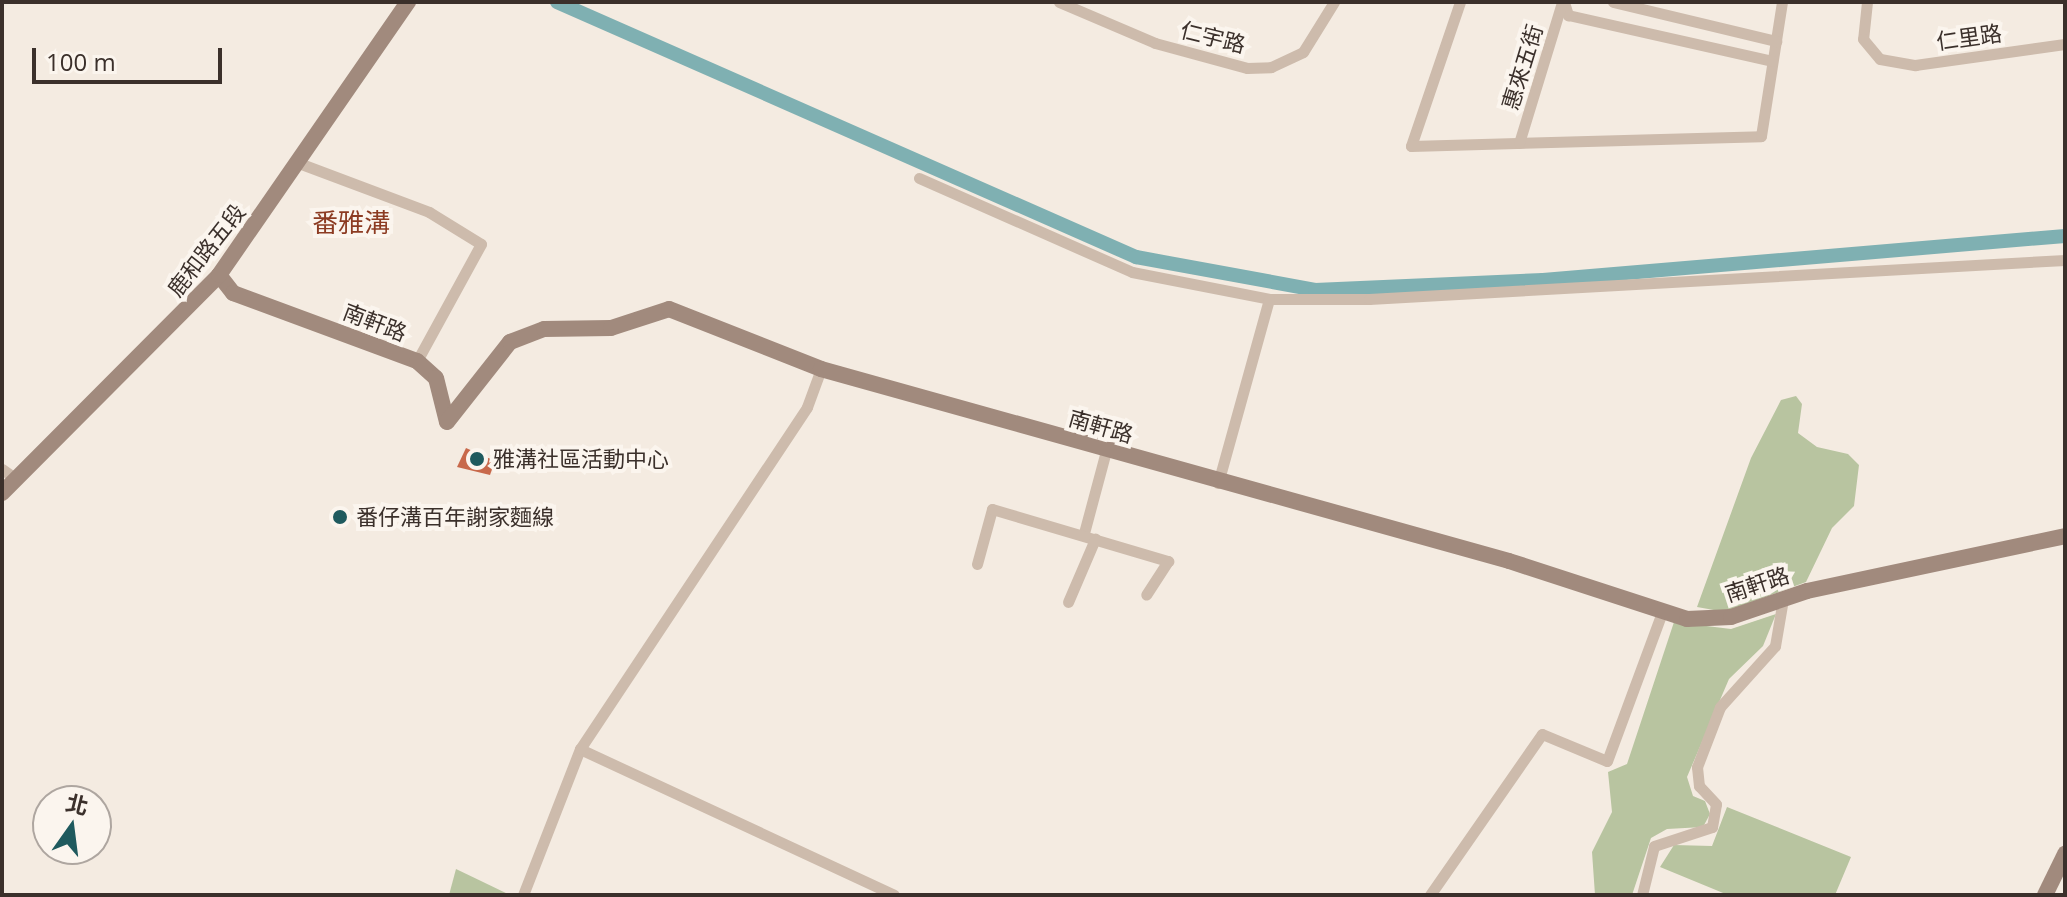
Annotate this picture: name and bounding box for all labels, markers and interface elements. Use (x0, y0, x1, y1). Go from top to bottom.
street label: 仁宇路 (1178, 16, 1248, 58)
street label: 仁里路 (1934, 19, 2004, 55)
street label: 惠來五街 (1497, 21, 1547, 113)
scale bar (36, 32, 226, 82)
text: 100 m (46, 45, 116, 78)
street label: 鹿和路五段 (162, 199, 250, 301)
district label: 番雅溝 (312, 207, 390, 239)
street label: 南軒路 (339, 298, 411, 346)
street label: 南軒路 (1066, 404, 1136, 448)
place label: 雅溝社區活動中心 (493, 446, 669, 472)
marker: 雅溝社區活動中心 (468, 450, 486, 468)
place label: 番仔溝百年謝家麵線 (356, 504, 554, 530)
marker: 番仔溝百年謝家麵線 (331, 508, 349, 526)
street label: 南軒路 (1722, 561, 1792, 607)
north arrow (32, 785, 112, 865)
text: 北 (63, 786, 92, 821)

